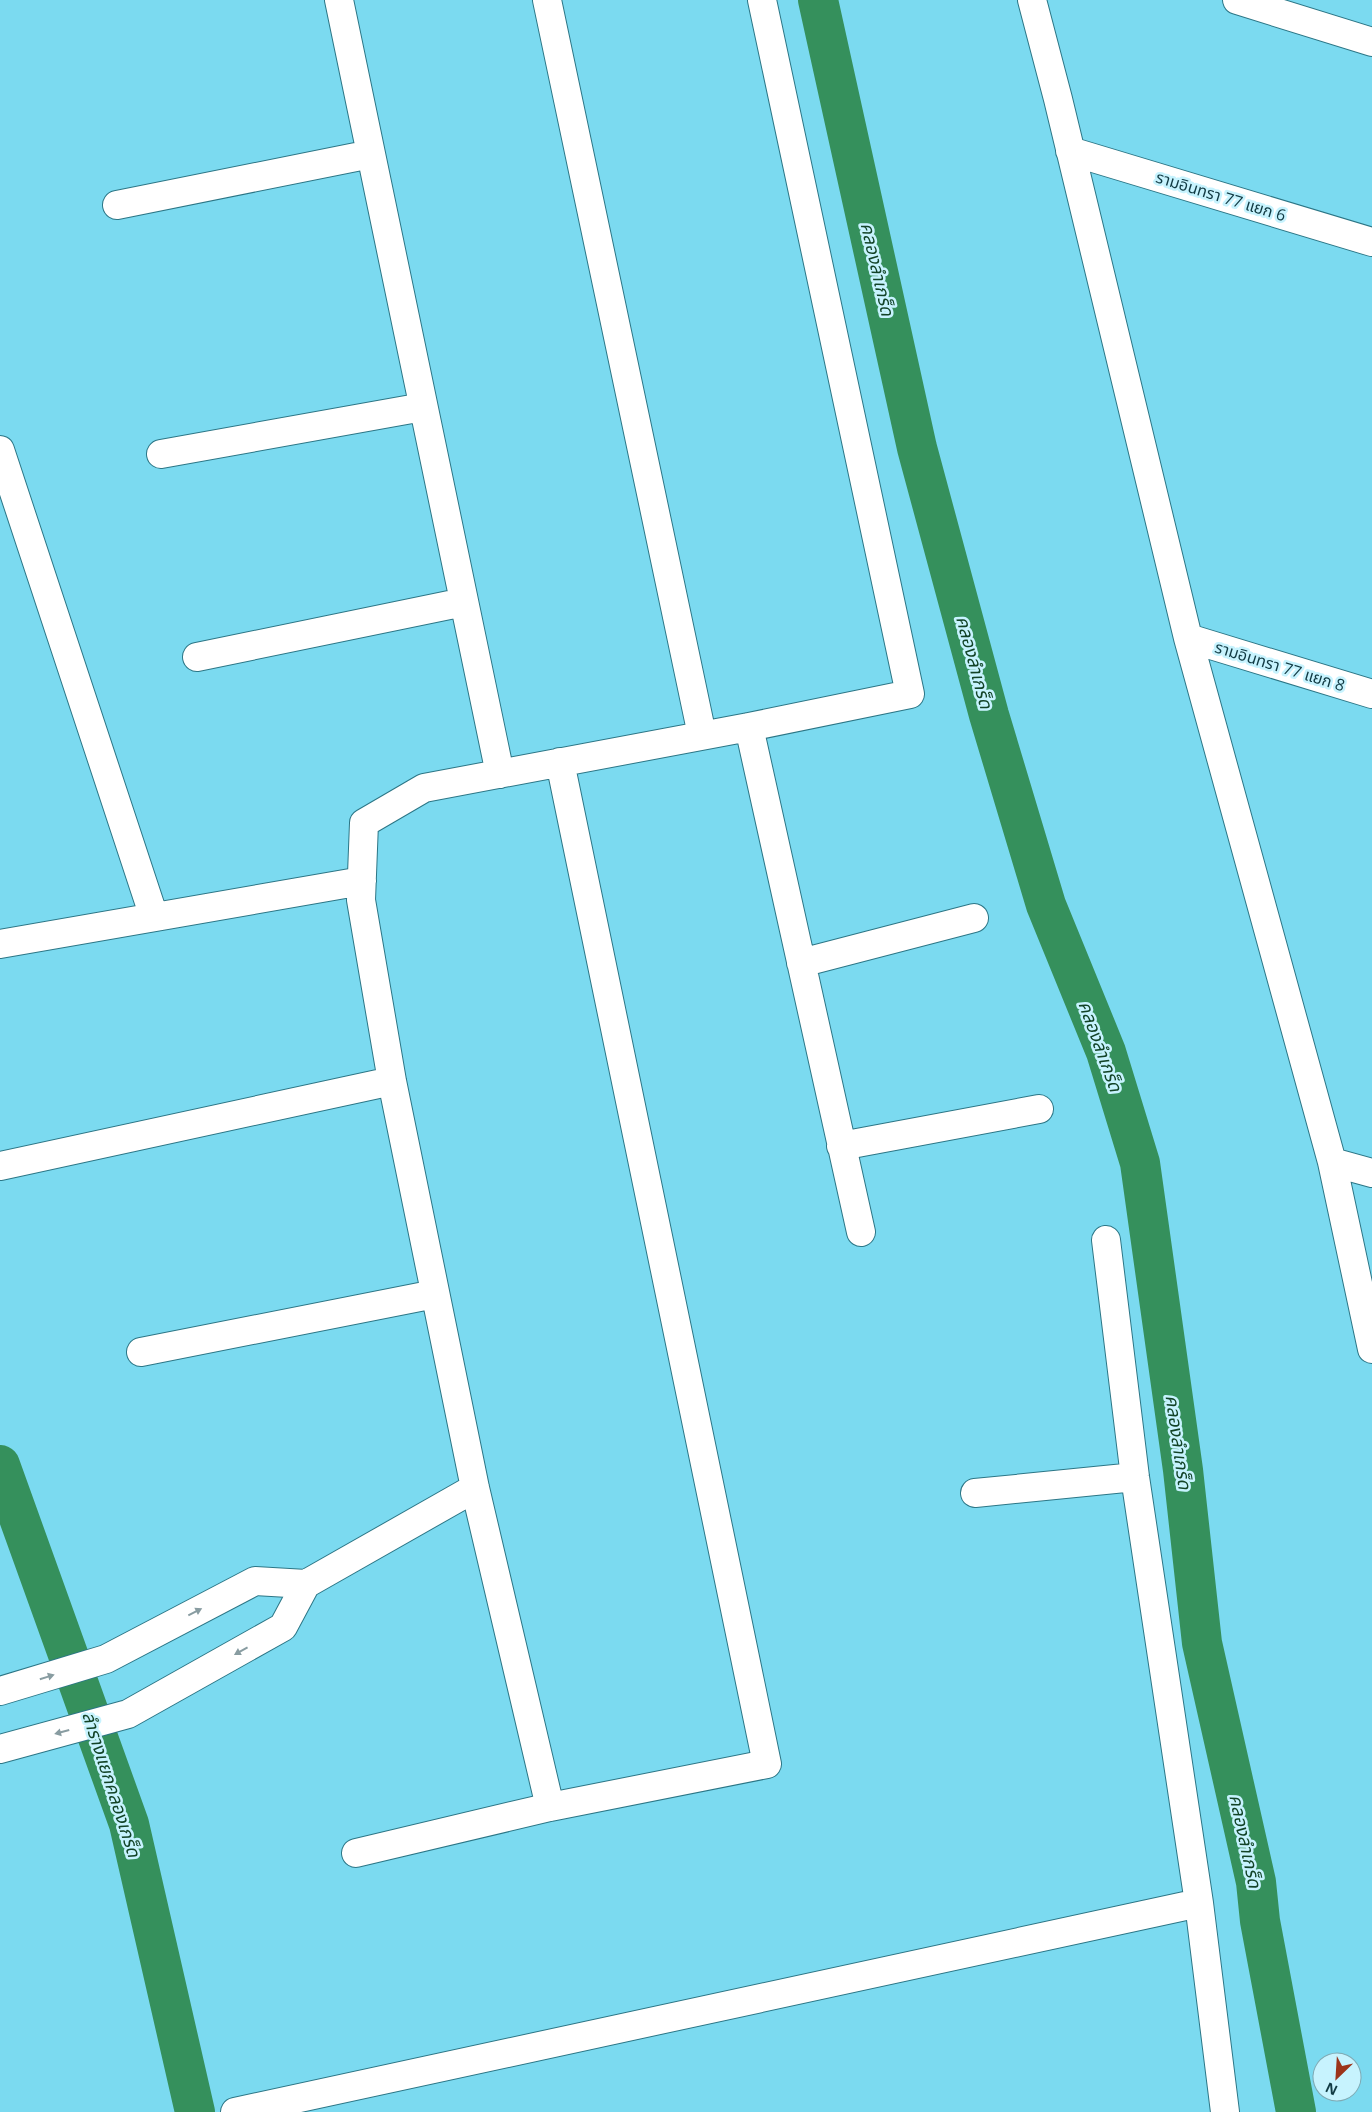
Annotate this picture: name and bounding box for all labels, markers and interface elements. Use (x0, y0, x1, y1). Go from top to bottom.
street label: รามอินทรา 77 แยก 6 (1153, 166, 1289, 226)
water label: คลองลำเกร็ด (856, 220, 901, 319)
water label: คลองลำเกร็ด (951, 613, 999, 712)
street label: รามอินทรา 77 แยก 8 (1212, 636, 1348, 696)
water label: คลองลำเกร็ด (1073, 997, 1129, 1096)
water label: คลองลำเกร็ด (1161, 1393, 1198, 1492)
one-way arrow (188, 1608, 202, 1616)
one-way arrow (233, 1647, 248, 1655)
one-way arrow (39, 1672, 54, 1680)
water label: ลำรางแยกคลองเกร็ด (77, 1708, 147, 1861)
one-way arrow (54, 1728, 69, 1736)
water label: คลองลำเกร็ด (1224, 1792, 1268, 1891)
north arrow (1312, 2052, 1362, 2102)
text: N (1322, 2078, 1340, 2100)

